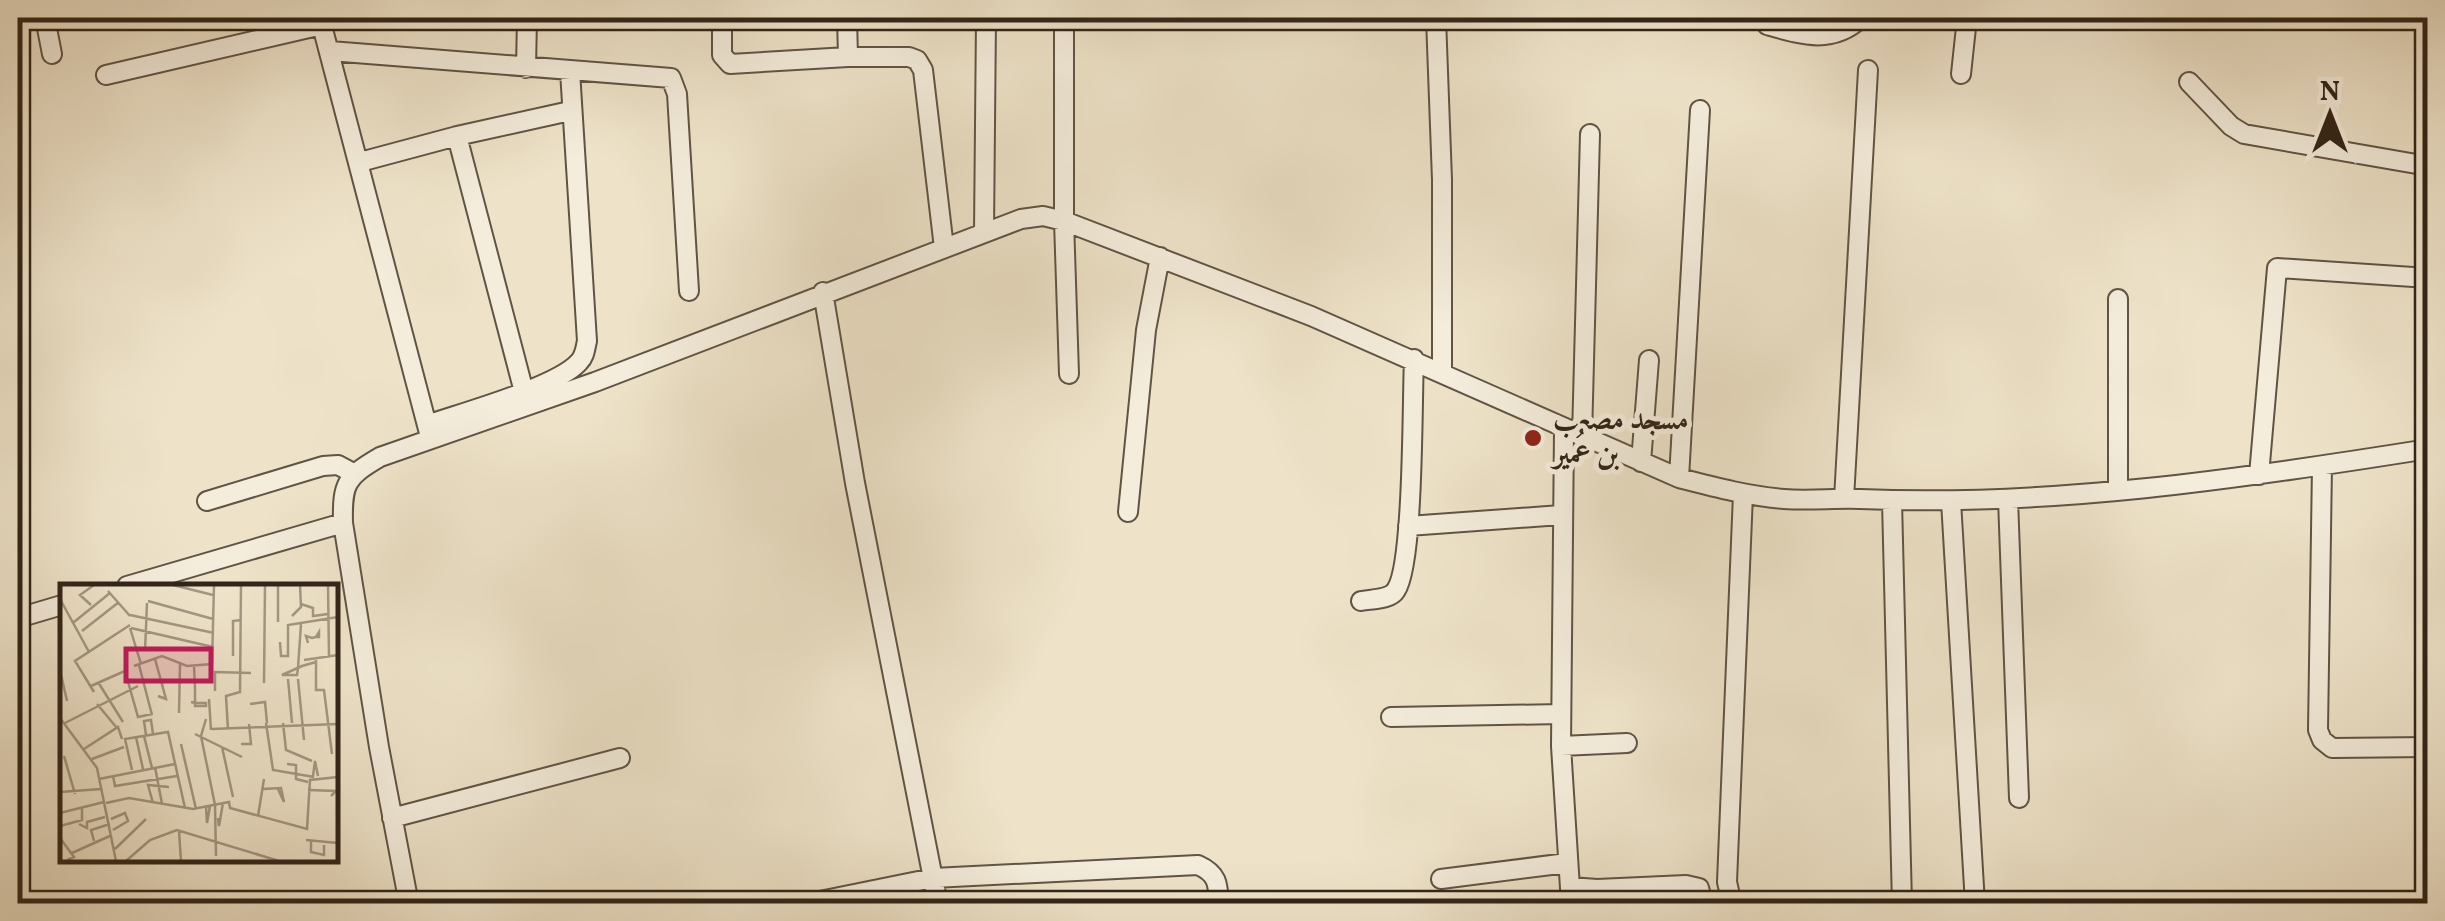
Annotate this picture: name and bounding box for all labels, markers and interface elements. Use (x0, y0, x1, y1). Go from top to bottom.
north arrow (2280, 65, 2380, 165)
text: N (2320, 73, 2340, 112)
place label: مسجد مصعب بن عُمير (1550, 400, 1689, 476)
marker: مسجد مصعب بن عُمير (1522, 427, 1544, 449)
inset map (60, 584, 338, 861)

